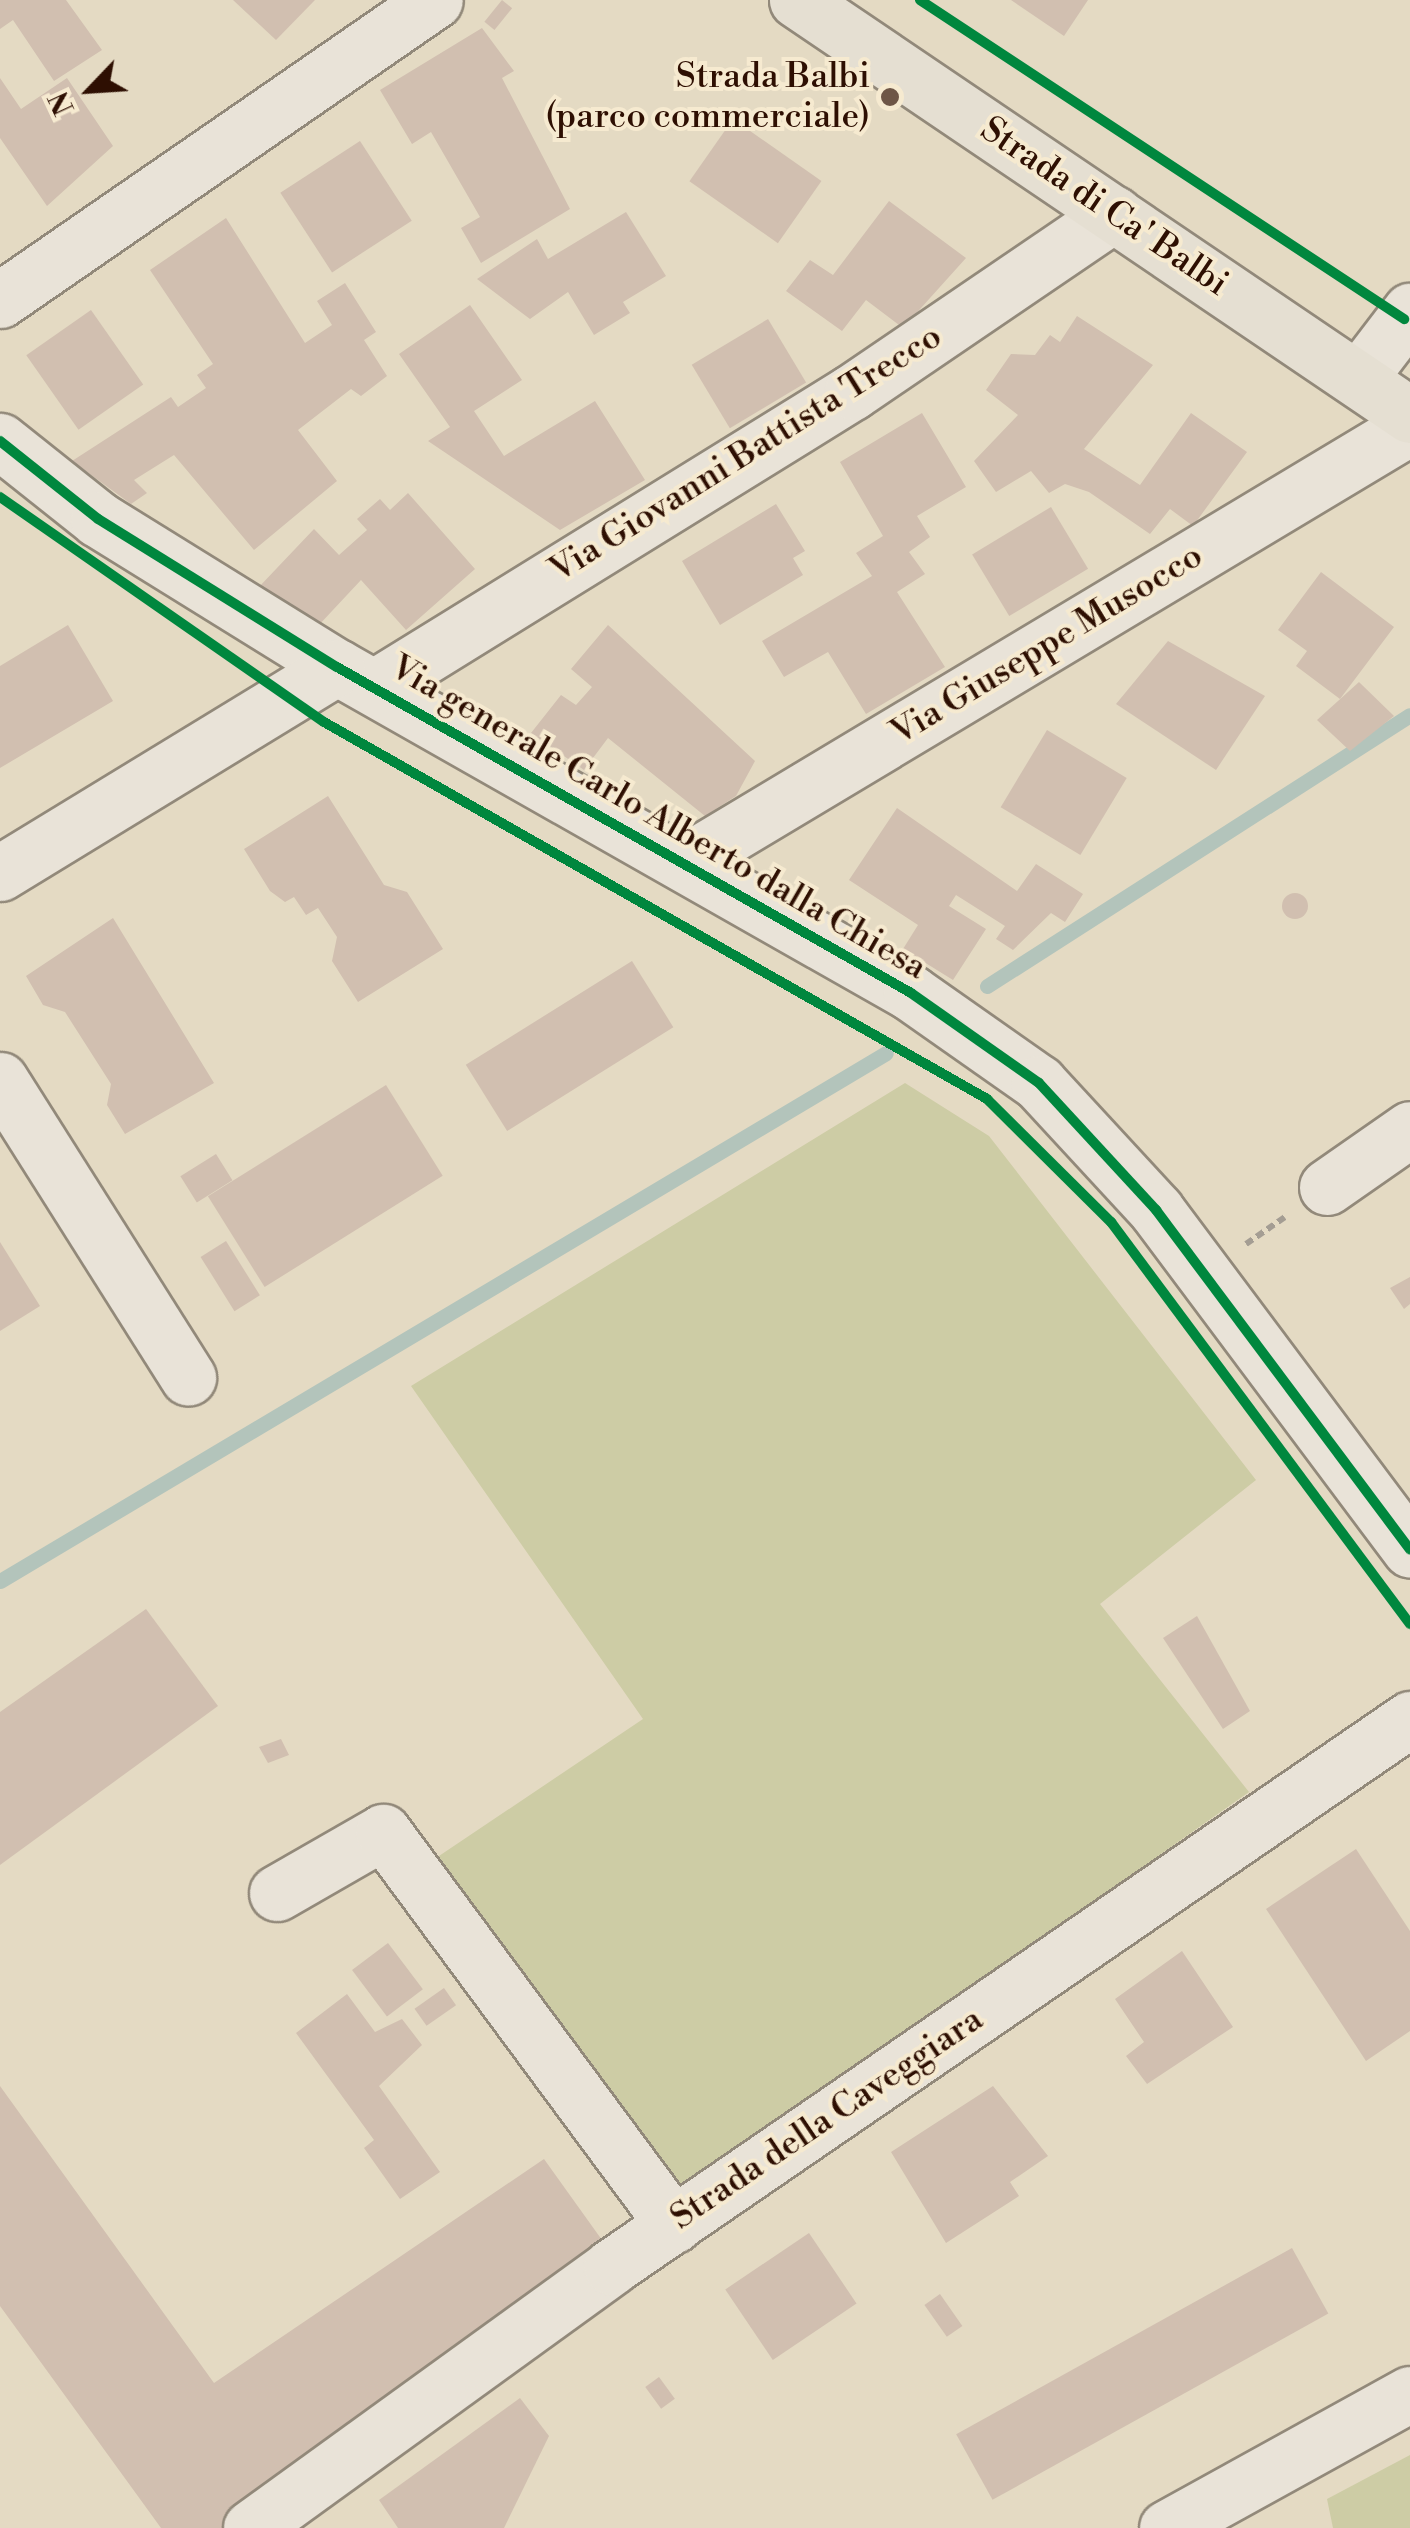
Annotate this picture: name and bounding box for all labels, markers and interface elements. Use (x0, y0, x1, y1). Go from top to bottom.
north arrow (40, 40, 140, 140)
place label: Strada Balbi (parco commerciale) (545, 56, 870, 138)
text: N (42, 85, 83, 120)
marker: Strada Balbi (parco commerciale) (879, 86, 901, 108)
street label: Strada di Ca' Balbi (972, 109, 1236, 305)
street label: Via Giovanni Battista Trecco (542, 316, 950, 592)
street label: Via Giuseppe Musocco (884, 535, 1210, 755)
street label: Via generale Carlo Alberto dalla Chiesa (382, 647, 934, 989)
street label: Strada della Caveggiara (663, 1999, 991, 2239)

